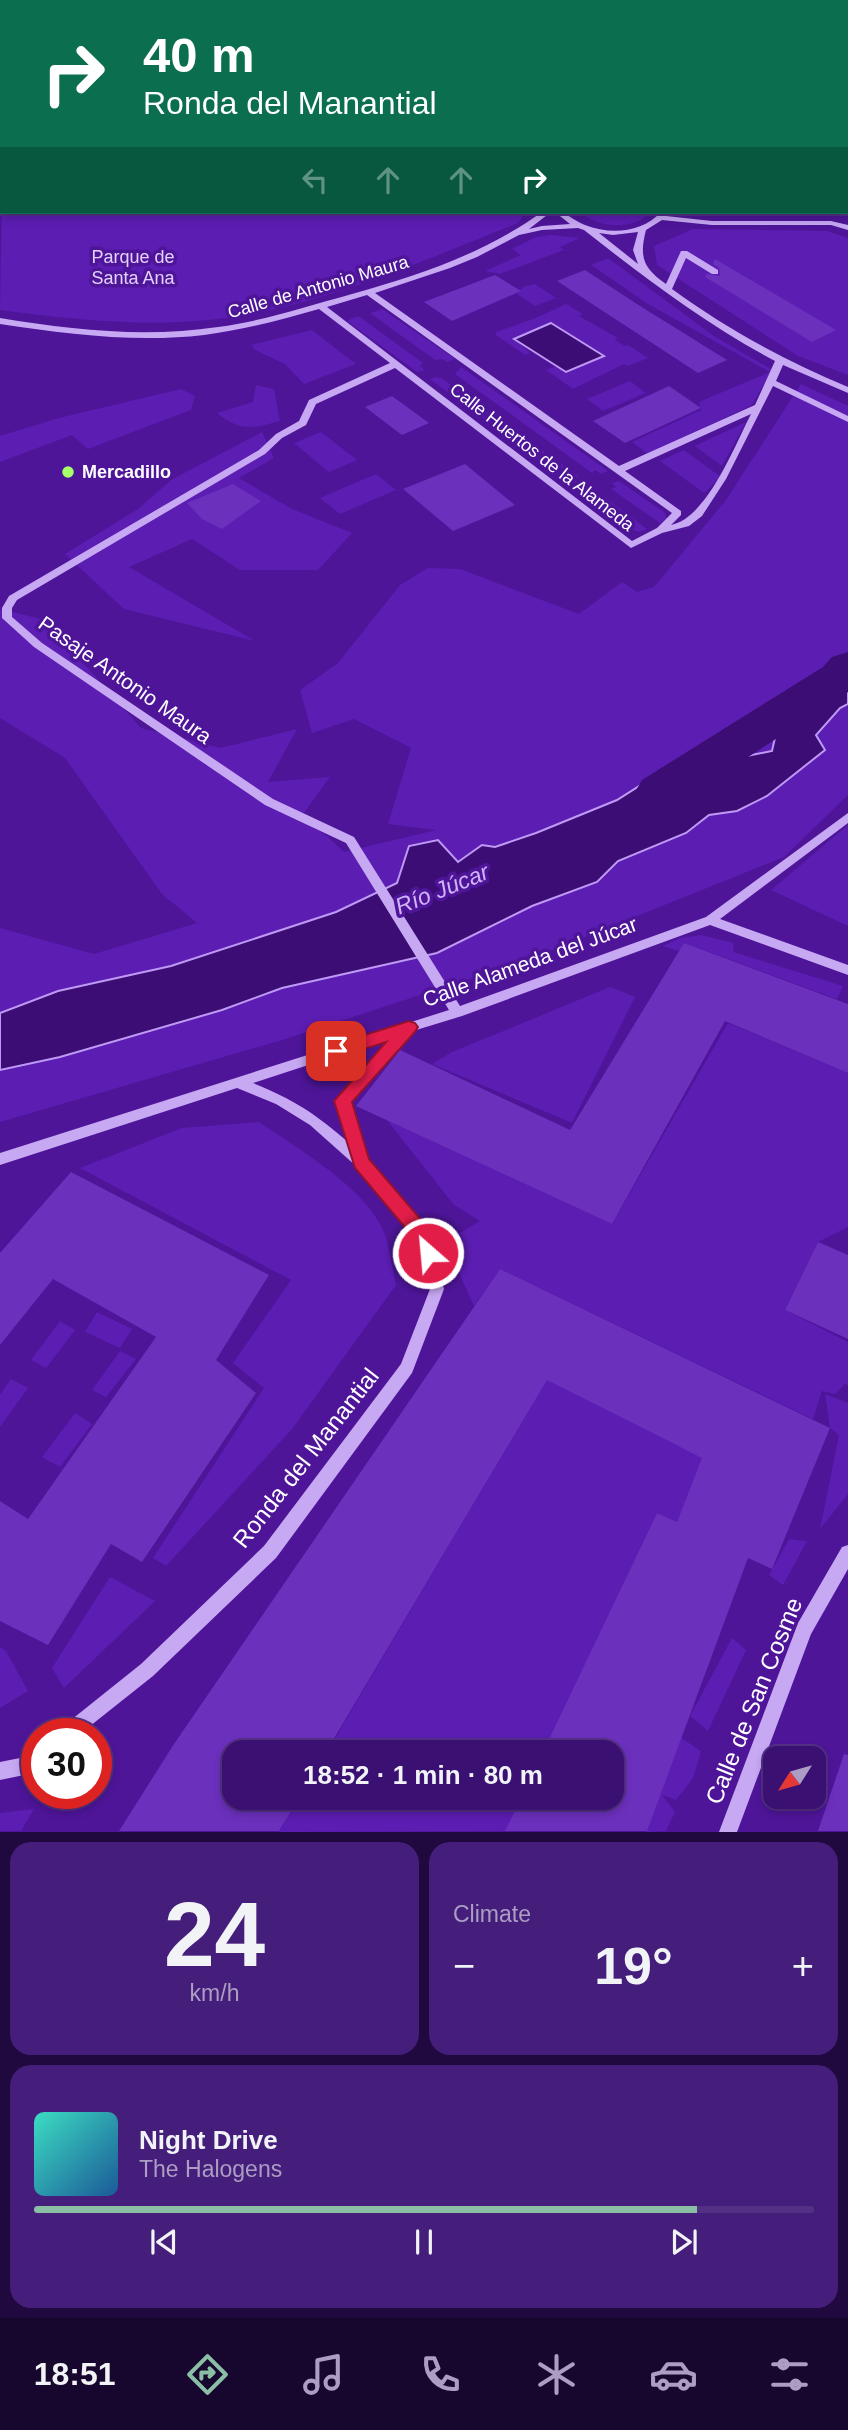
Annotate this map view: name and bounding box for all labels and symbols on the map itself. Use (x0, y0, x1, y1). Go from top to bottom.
park label: Parque de Santa Ana (91, 247, 176, 288)
street label: Calle de Antonio Maura (225, 251, 412, 322)
street label: Calle Huertos de la Alameda (446, 379, 639, 536)
place label: Mercadillo (82, 462, 171, 482)
marker: Mercadillo (60, 464, 76, 480)
street label: Pasaje Antonio Maura (35, 611, 216, 748)
water label: Río Júcar (391, 858, 494, 919)
street label: Calle Alameda del Júcar (419, 912, 640, 1011)
pin (306, 1021, 366, 1081)
position arrow (391, 1216, 465, 1290)
street label: Ronda del Manantial (227, 1363, 384, 1553)
street label: Calle de San Cosme (700, 1594, 807, 1808)
speed limit sign: 30 (21, 1718, 112, 1809)
north arrow (763, 1746, 826, 1810)

